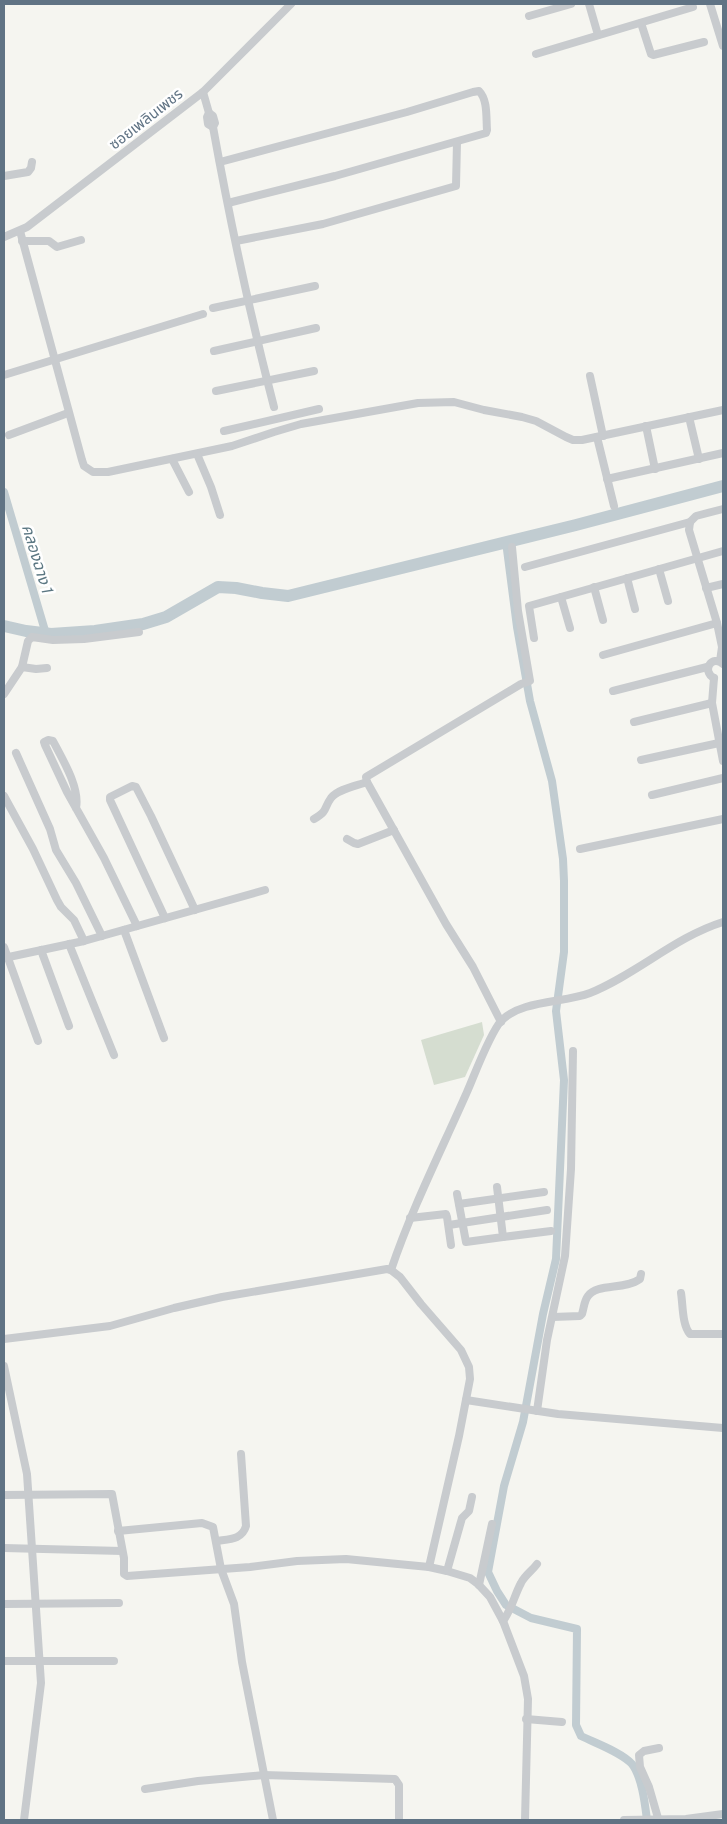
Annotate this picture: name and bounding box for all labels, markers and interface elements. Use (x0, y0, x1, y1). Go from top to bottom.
street label: ซอยเพลินเพชร (106, 85, 186, 152)
water label: คลองฉาง 1 (18, 522, 57, 596)

